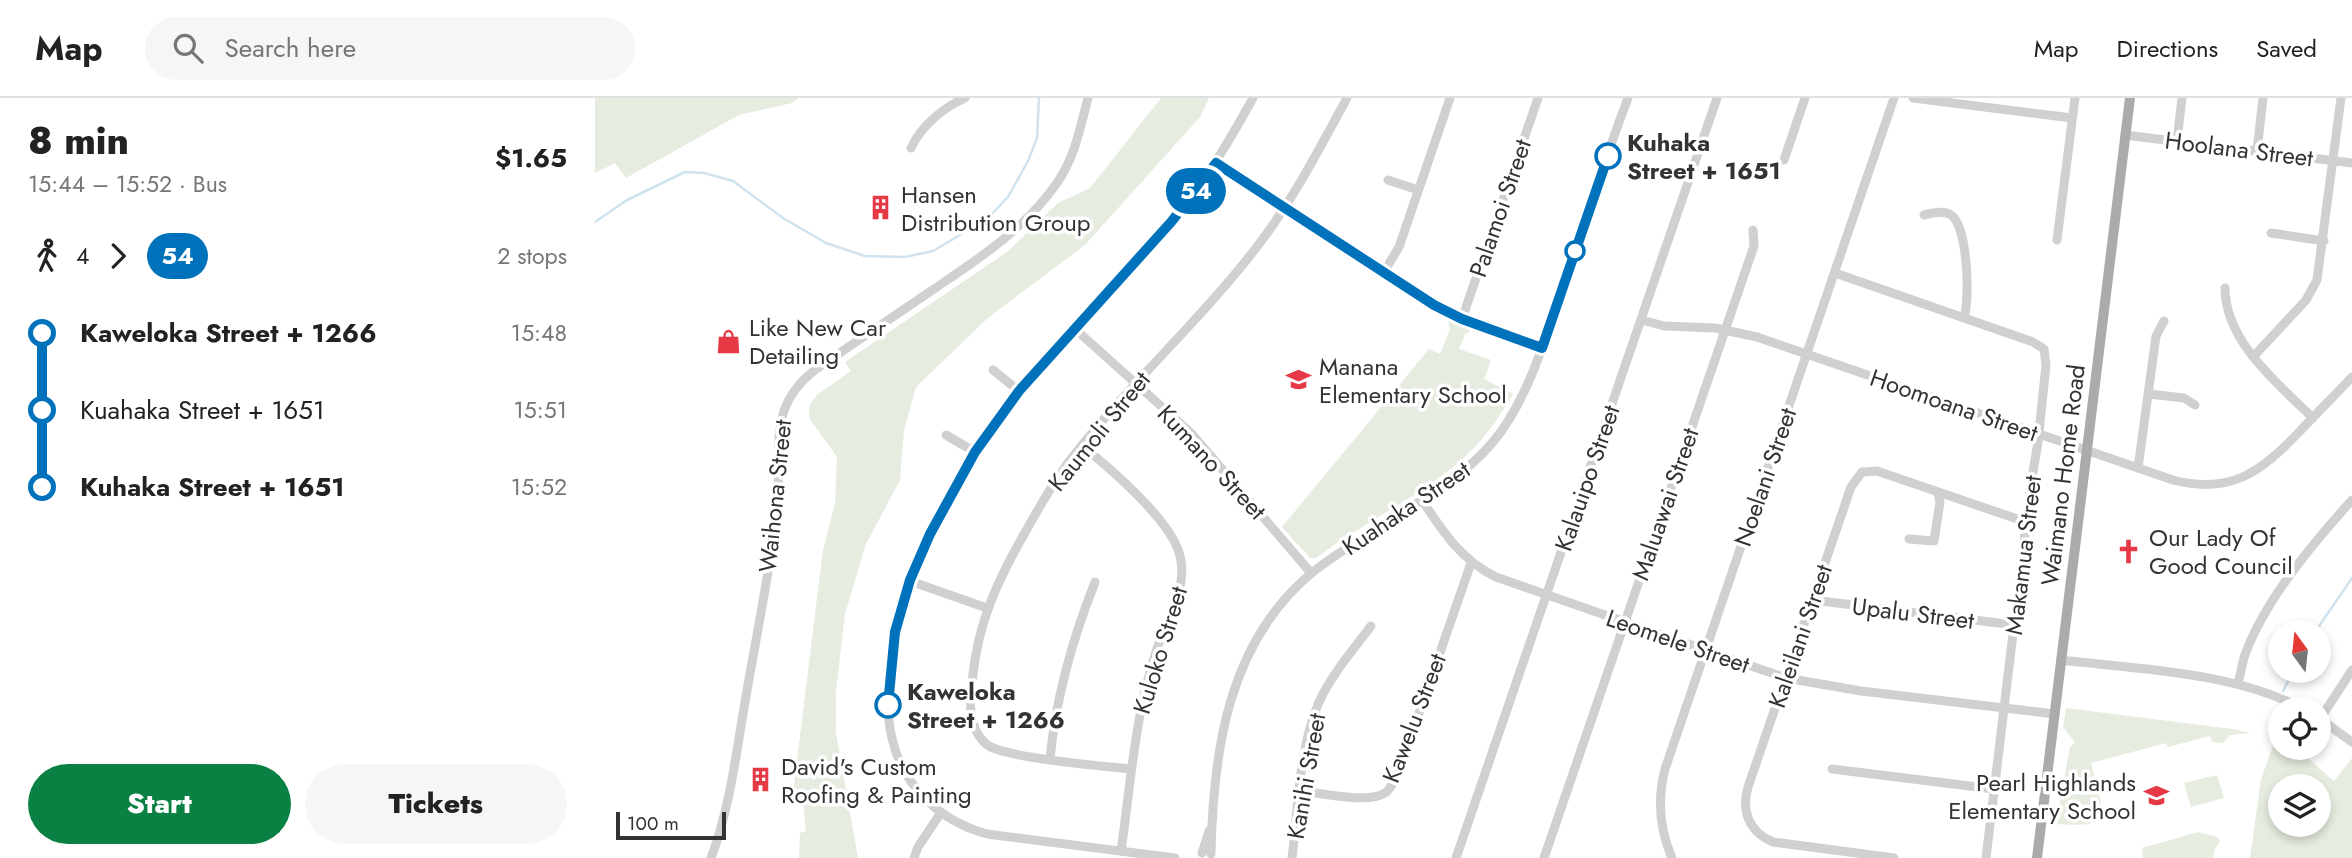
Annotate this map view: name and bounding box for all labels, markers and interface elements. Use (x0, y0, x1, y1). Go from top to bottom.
search box (145, 17, 635, 80)
text: Map (35, 25, 103, 72)
icon: search (169, 29, 207, 67)
text: Search here (225, 29, 356, 67)
text: Map (2034, 31, 2079, 66)
text: Directions (2117, 31, 2218, 66)
text: Saved (2256, 31, 2317, 66)
text: 8 min (28, 113, 129, 168)
street label: Hoolana Street (2163, 123, 2315, 175)
place label: Kuhaka Street + 1651 (1627, 125, 1781, 188)
street label: Palamoi Street (1460, 134, 1540, 282)
text: $1.65 (495, 139, 567, 177)
marker: Kuhaka Street + 1651 (1595, 143, 1621, 169)
text: 15:44 – 15:52 · Bus (28, 167, 227, 201)
line badge: 54 (1165, 168, 1227, 214)
text: 54 (1180, 173, 1212, 208)
place label: Hansen Distribution Group (901, 177, 1091, 240)
building icon: Hansen Distribution Group (867, 194, 895, 222)
icon: walk (28, 237, 66, 275)
icon: forward (99, 237, 137, 275)
text: 54 (161, 238, 194, 273)
text: 4 (76, 239, 89, 273)
text: 2 stops (497, 239, 567, 273)
unlabelled marker (1565, 241, 1585, 261)
place label: Like New Car Detailing (749, 310, 887, 373)
text: Kaweloka Street + 1266 (80, 314, 377, 352)
text: 15:48 (511, 316, 567, 350)
shop icon: Like New Car Detailing (715, 327, 743, 355)
place label: Manana Elementary School (1319, 349, 1507, 412)
street label: Hoomoana Street (1865, 360, 2043, 450)
street label: Waimano Home Road (2032, 362, 2094, 588)
street label: Kaumoli Street (1040, 363, 1159, 499)
school or university icon: Manana Elementary School (1285, 366, 1313, 394)
text: Kuahaka Street + 1651 (80, 391, 325, 429)
text: 15:51 (513, 393, 567, 427)
street label: Kumano Street (1149, 397, 1275, 527)
street label: Kalauipo Street (1546, 400, 1628, 556)
street label: Noelani Street (1725, 403, 1805, 551)
street label: Waihona Street (750, 418, 800, 574)
street label: Maluawai Street (1623, 423, 1708, 585)
street label: Kuahaka Street (1335, 452, 1477, 564)
text: Kuhaka Street + 1651 (80, 468, 345, 506)
text: 15:52 (511, 470, 567, 504)
street label: Makamua Street (1996, 473, 2050, 637)
place label: Our Lady Of Good Council (2149, 520, 2293, 583)
church icon: Our Lady Of Good Council (2115, 537, 2143, 565)
street label: Kaleilani Street (1759, 559, 1841, 712)
street label: Kuloko Street (1124, 582, 1196, 718)
street label: Upalu Street (1850, 588, 1976, 638)
street label: Leomele Street (1602, 600, 1755, 682)
north arrow (2268, 620, 2331, 682)
map controls (2268, 620, 2331, 837)
street label: Kawelu Street (1373, 648, 1455, 788)
place label: Kaweloka Street + 1266 (907, 674, 1065, 737)
marker: Kaweloka Street + 1266 (875, 692, 901, 718)
button: locate (2268, 697, 2331, 760)
street label: Kanihi Street (1278, 710, 1334, 842)
place label: David's Custom Roofing & Painting (781, 749, 972, 812)
button: Start (28, 764, 291, 844)
button: Tickets (305, 764, 567, 844)
place label: Pearl Highlands Elementary School (1948, 765, 2136, 828)
building icon: David's Custom Roofing & Painting (747, 766, 775, 794)
button: layers (2268, 774, 2331, 837)
school or university icon: Pearl Highlands Elementary School (2142, 782, 2170, 810)
scale bar (616, 809, 726, 841)
text: 100 m (627, 810, 679, 837)

